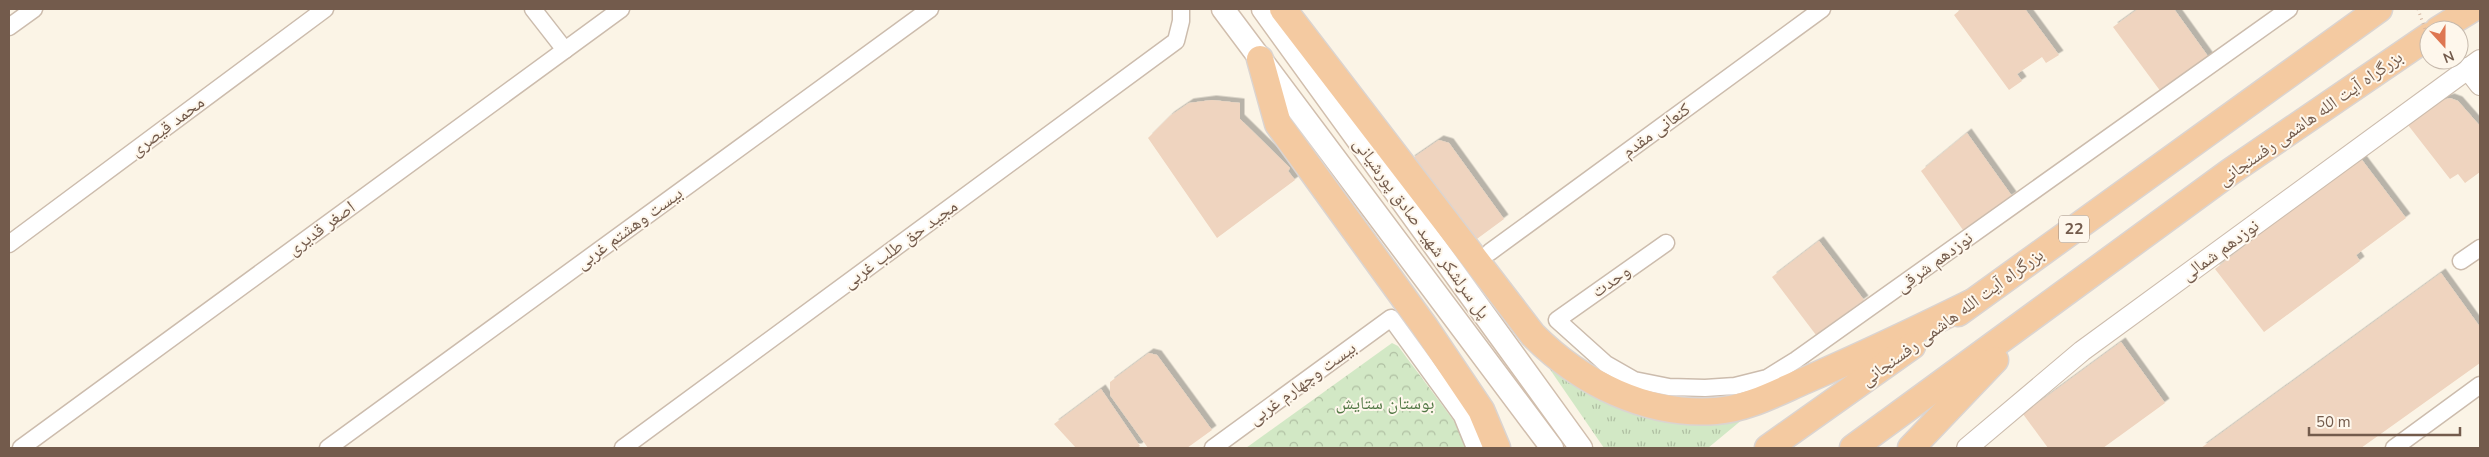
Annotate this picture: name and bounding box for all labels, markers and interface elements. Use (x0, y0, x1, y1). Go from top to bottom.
north arrow (2419, 20, 2469, 70)
street label: بزرگراه آیت الله هاشمی رفسنجانی (2213, 45, 2407, 191)
text: N (2440, 46, 2457, 67)
street label: محمد قیصری (125, 90, 209, 162)
street label: کنعانی مقدم (1617, 97, 1696, 163)
street label: پل سرلشکر شهید صادق پورشیانی (1348, 132, 1496, 324)
street label: بیست وهشتم غربی (571, 181, 687, 275)
street label: مجید حق طلب غربی (838, 194, 962, 294)
street label: اصغر قدیری (282, 195, 360, 261)
street label: نوزدهم شمالی (2176, 214, 2264, 286)
road number: 22 (2059, 215, 2089, 242)
street label: نوزدهم شرقی (1891, 226, 1978, 298)
street label: بزرگراه آیت الله هاشمی رفسنجانی (1856, 242, 2048, 392)
street label: وحدت (1587, 259, 1635, 303)
street label: بیست وچهارم غربی (1243, 336, 1361, 430)
park label: بوستان ستایش (1336, 391, 1434, 415)
scale bar (2309, 404, 2460, 436)
text: 50 m (2316, 412, 2351, 432)

